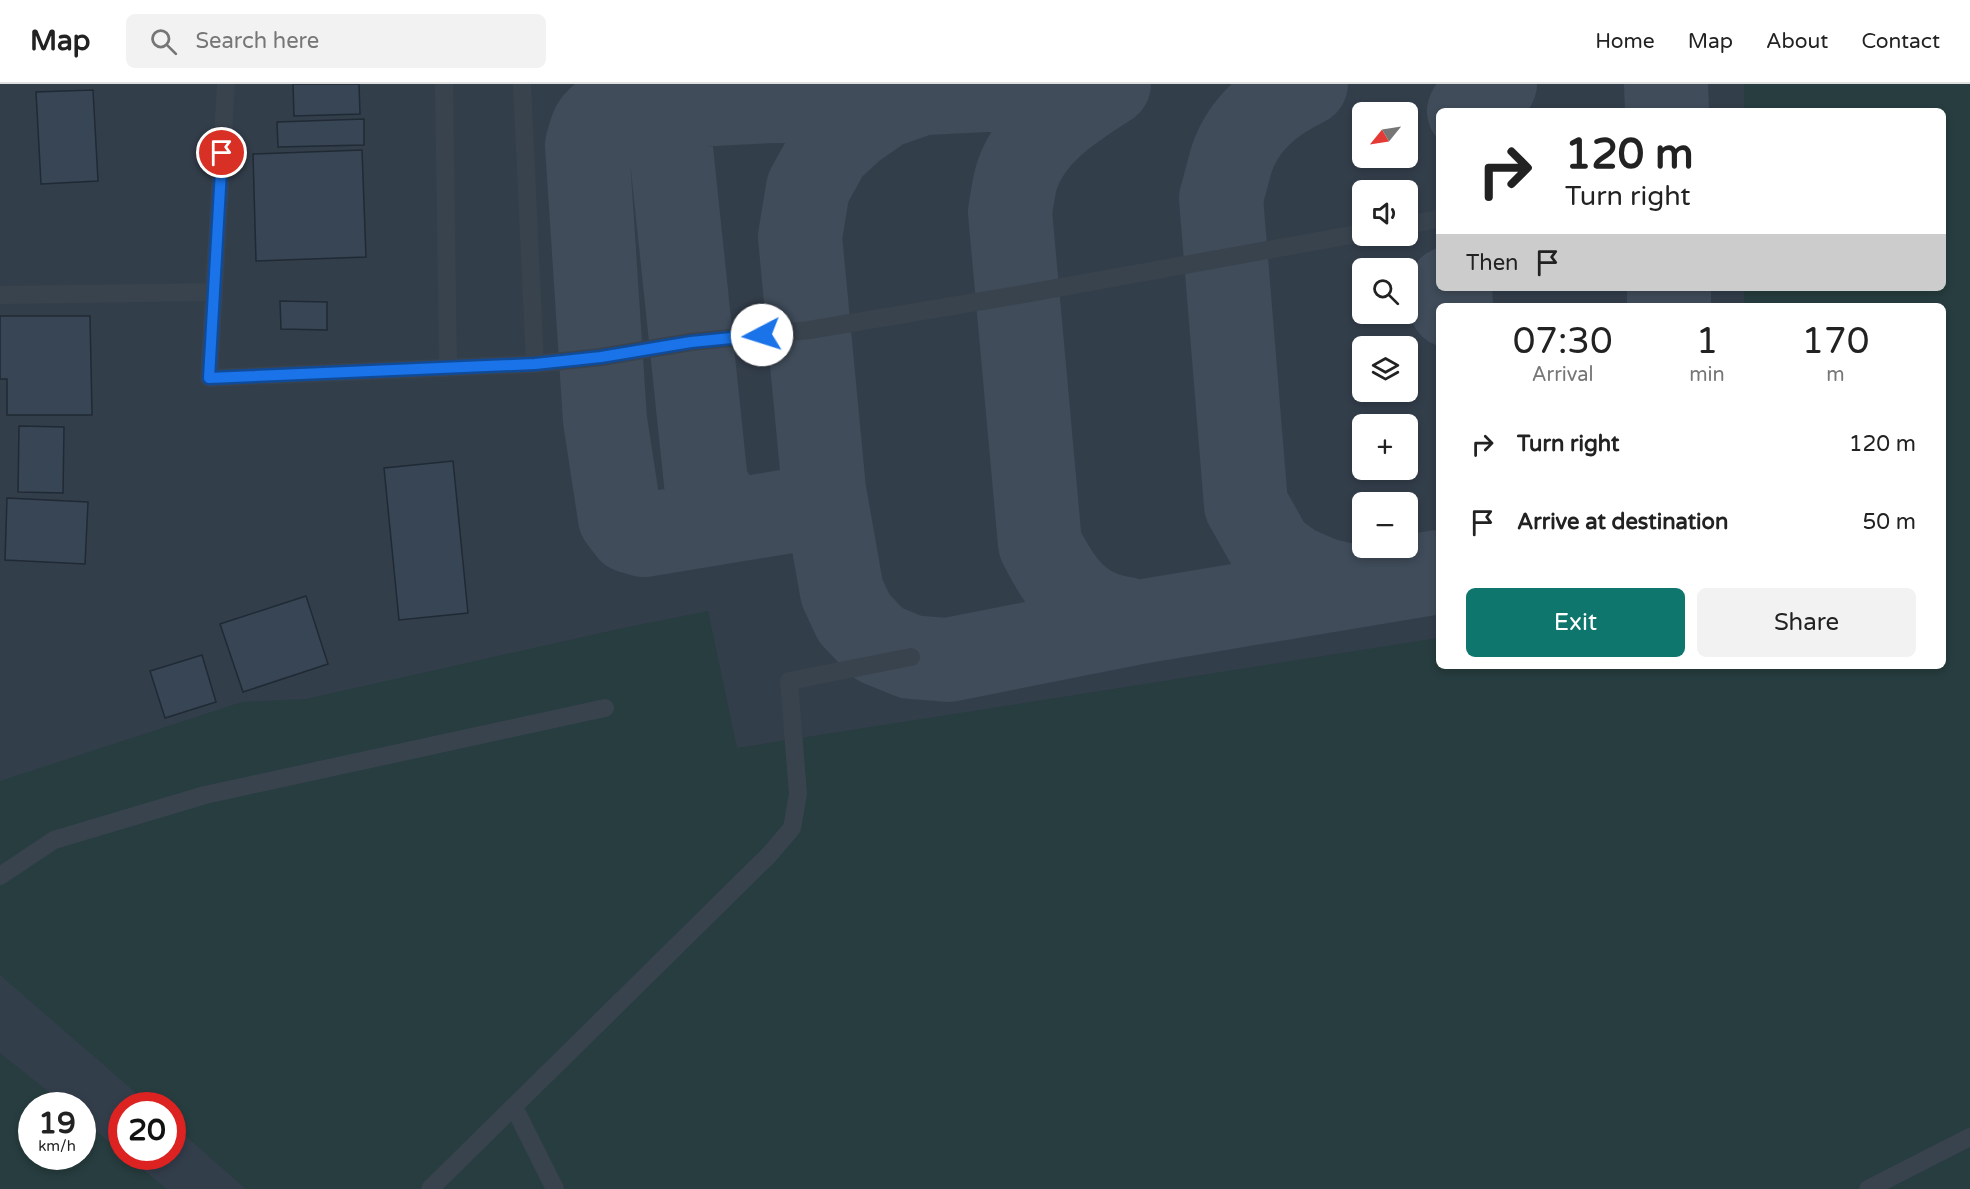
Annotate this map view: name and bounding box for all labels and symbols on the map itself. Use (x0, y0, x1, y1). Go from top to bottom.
north arrow (1352, 102, 1418, 168)
pin (196, 127, 247, 178)
position arrow (730, 303, 794, 367)
speed limit sign: 20 (108, 1092, 186, 1170)

